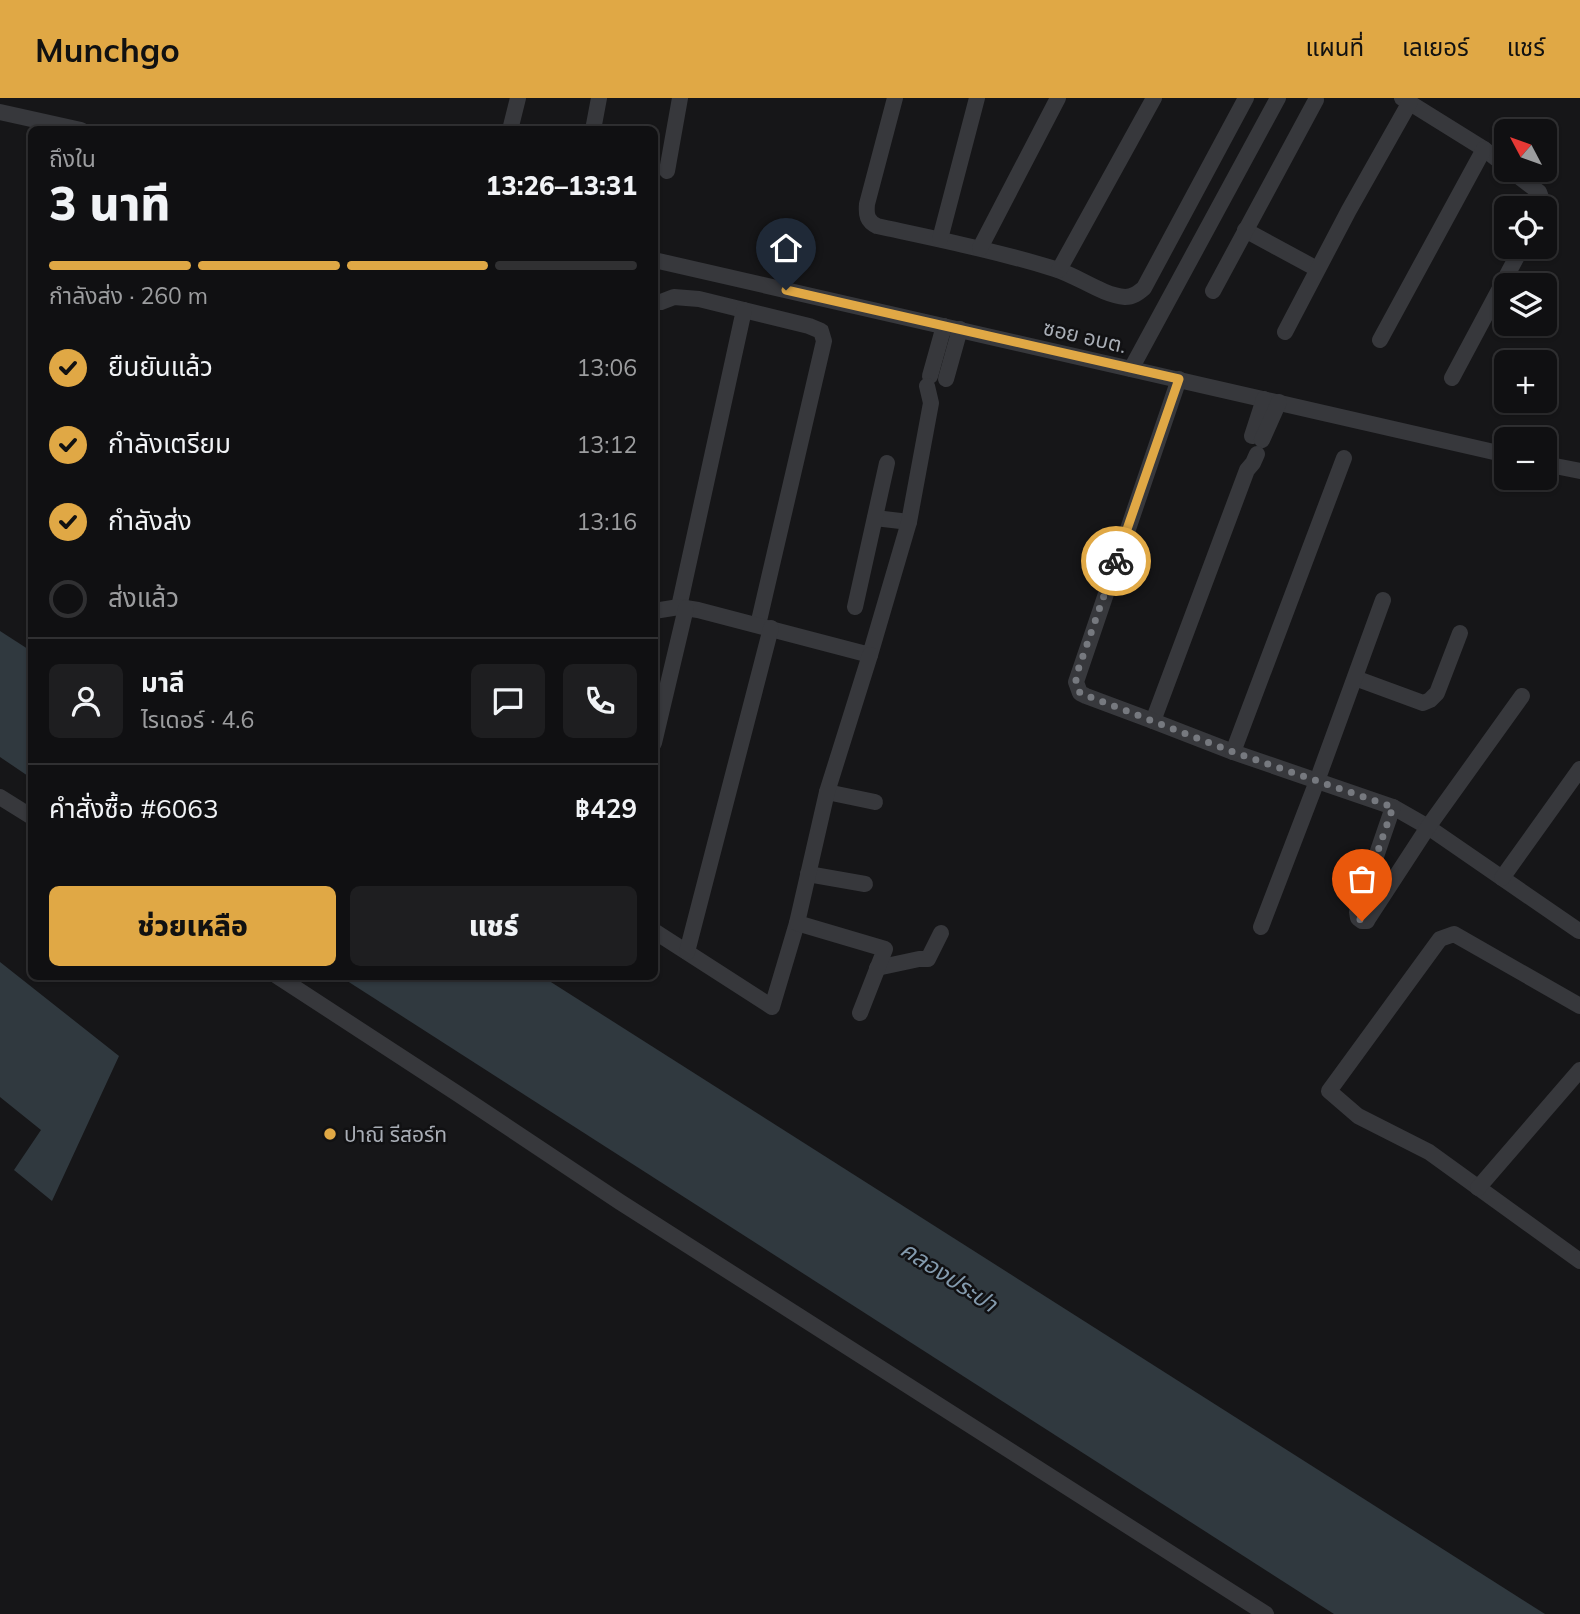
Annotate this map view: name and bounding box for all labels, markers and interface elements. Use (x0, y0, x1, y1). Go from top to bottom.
text: Munchgo (35, 29, 180, 70)
text: แผนที่ (1306, 32, 1364, 62)
text: เลเยอร์ (1402, 32, 1469, 62)
text: แชร์ (1507, 32, 1545, 62)
north arrow (1494, 119, 1558, 182)
map controls (1494, 119, 1557, 490)
text: ถึงใน (49, 144, 96, 173)
text: 13:26–13:31 (486, 169, 637, 202)
text: 3 นาที (49, 174, 170, 232)
button: locate (1494, 196, 1557, 259)
pin (756, 218, 816, 290)
icon: home (767, 229, 805, 267)
button: layers (1494, 273, 1557, 336)
text: กำลังส่ง · 260 m (49, 281, 208, 310)
street label: ซอย อบต. (1041, 314, 1129, 358)
icon: check (49, 349, 87, 387)
text: ยืนยันแล้ว (108, 350, 213, 383)
button: + (1494, 350, 1557, 413)
text: 13:06 (577, 353, 637, 382)
icon: check (49, 426, 87, 464)
text: กำลังเตรียม (108, 427, 231, 460)
button: − (1494, 427, 1557, 490)
text: 13:12 (577, 430, 637, 459)
icon: check (49, 503, 87, 541)
text: กำลังส่ง (108, 504, 192, 537)
text: 13:16 (577, 507, 637, 536)
courier (1081, 526, 1151, 596)
icon: bike (1097, 542, 1135, 580)
text: ส่งแล้ว (108, 581, 179, 614)
button: person (49, 664, 123, 738)
button: chat (471, 664, 545, 738)
button: phone (563, 664, 637, 738)
text: มาลี (141, 666, 185, 699)
text: ไรเดอร์ · 4.6 (141, 705, 254, 734)
text: คำสั่งซื้อ #6063 (49, 792, 219, 825)
text: ฿429 (575, 792, 637, 825)
pin (1332, 849, 1392, 921)
icon: bag (1343, 860, 1381, 898)
button: ช่วยเหลือ (49, 886, 336, 966)
button: แชร์ (350, 886, 637, 966)
place label: ปาณิ รีสอร์ท (344, 1121, 447, 1147)
marker: ปาณิ รีสอร์ท (322, 1126, 338, 1142)
water label: คลองประปา (895, 1234, 1004, 1319)

